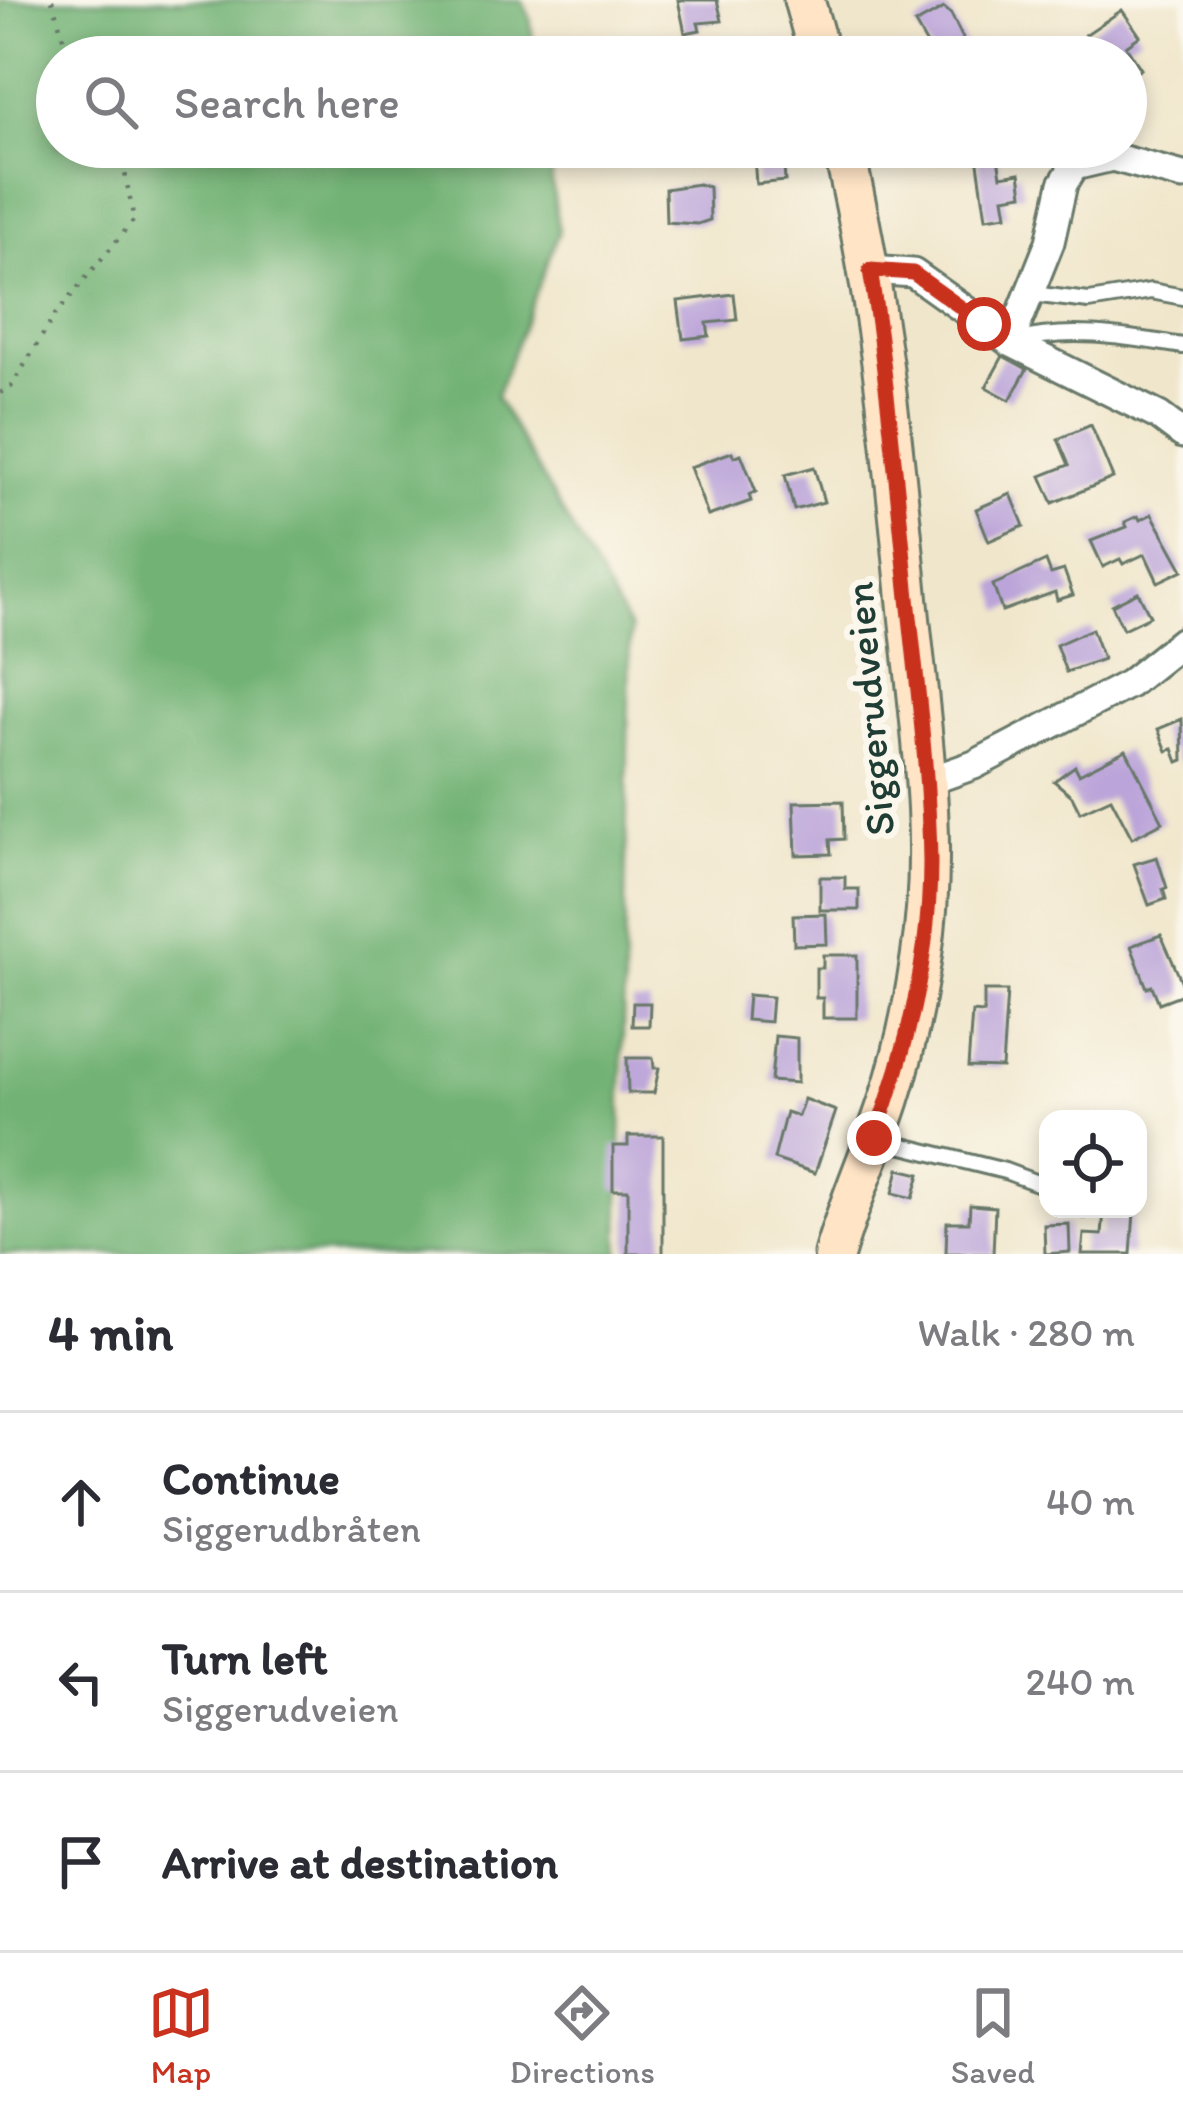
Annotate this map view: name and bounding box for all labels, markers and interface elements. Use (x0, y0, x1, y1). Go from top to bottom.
search box (36, 36, 1147, 168)
icon: search (78, 69, 144, 135)
text: Search here (174, 75, 400, 129)
route start (957, 297, 1011, 351)
street label: Siggerudveien (832, 580, 906, 838)
map controls (1039, 1110, 1147, 1218)
button: locate (1039, 1110, 1147, 1218)
route end (847, 1111, 901, 1165)
text: 4 min (48, 1302, 173, 1363)
text: Walk · 280 m (917, 1309, 1135, 1356)
text: Continue (162, 1451, 340, 1505)
icon: ahead (48, 1469, 114, 1535)
text: 40 m (1046, 1478, 1135, 1525)
text: Siggerudbråten (162, 1505, 421, 1552)
text: Turn left (162, 1631, 328, 1685)
icon: left (48, 1649, 114, 1715)
text: 240 m (1025, 1658, 1135, 1705)
text: Siggerudveien (162, 1685, 399, 1732)
icon: arrive (48, 1829, 114, 1895)
text: Arrive at destination (162, 1835, 558, 1889)
tab: Map (148, 1980, 214, 2091)
tab: Directions (510, 1980, 655, 2091)
tab: Saved (951, 1980, 1035, 2091)

